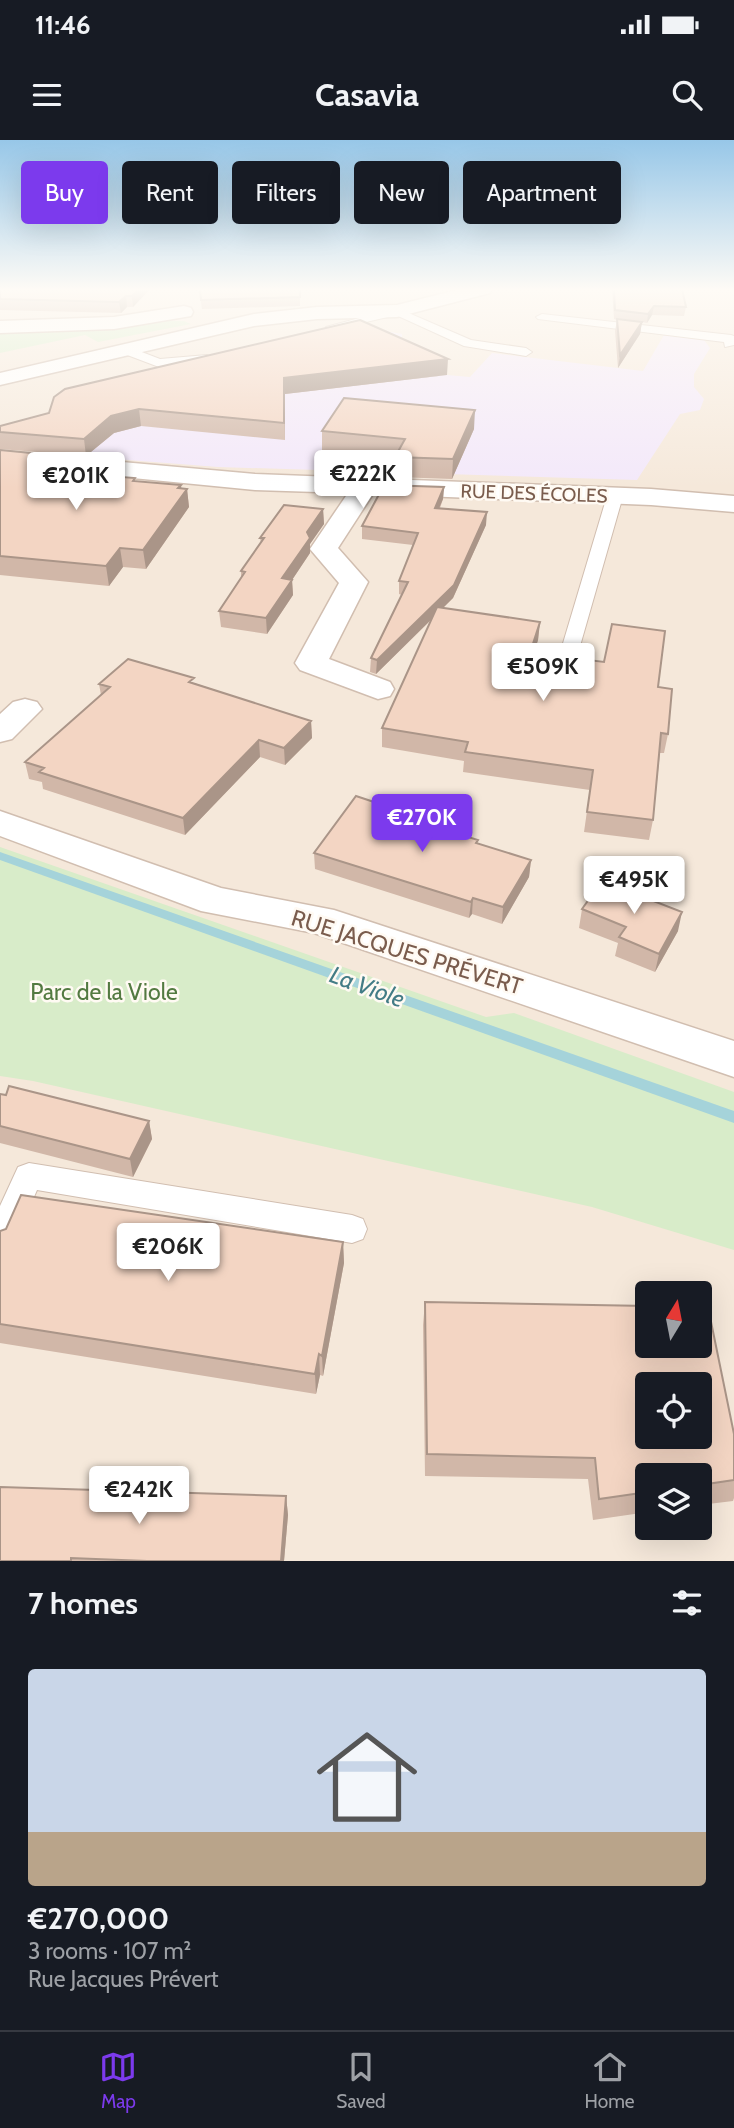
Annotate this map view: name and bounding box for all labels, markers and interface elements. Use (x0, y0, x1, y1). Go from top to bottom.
text: 11:46 (35, 9, 91, 41)
text: Casavia (315, 75, 419, 114)
icon: menu (28, 76, 66, 114)
icon: search (668, 76, 706, 114)
chip: Buy (21, 161, 108, 224)
chip: Rent (122, 161, 218, 224)
chip: Filters (232, 161, 340, 224)
chip: New (354, 161, 449, 224)
chip: Apartment (463, 161, 621, 224)
pin: €222K (314, 450, 412, 510)
pin: €201K (27, 452, 125, 512)
text: €222K (330, 459, 396, 487)
text: €201K (43, 461, 109, 489)
street label: RUE DES ÉCOLES (460, 478, 608, 508)
pin: €509K (494, 644, 592, 703)
text: €509K (508, 652, 578, 680)
pin: €270K (373, 794, 471, 854)
text: €270K (387, 803, 457, 831)
pin: €495K (585, 856, 683, 916)
text: €495K (600, 865, 668, 893)
street label: RUE JACQUES PRÉVERT (288, 903, 526, 1000)
water label: La Viole (326, 960, 408, 1013)
park label: Parc de la Viole (30, 978, 178, 1006)
pin: €206K (119, 1224, 217, 1283)
text: €206K (133, 1232, 203, 1260)
north arrow (635, 1281, 712, 1358)
map controls (635, 1281, 712, 1540)
button: locate (635, 1372, 712, 1449)
button: layers (635, 1463, 712, 1540)
pin: €242K (90, 1466, 188, 1526)
text: €242K (105, 1475, 173, 1503)
icon: filters (668, 1584, 706, 1622)
text: 7 homes (28, 1585, 138, 1622)
icon: home (304, 1714, 430, 1840)
text: €270,000 (28, 1900, 169, 1937)
text: 3 rooms · 107 m² (28, 1937, 191, 1965)
text: Rue Jacques Prévert (28, 1965, 218, 1993)
tab: Map (99, 2048, 137, 2113)
tab: Saved (336, 2048, 386, 2113)
tab: Home (585, 2048, 635, 2113)

